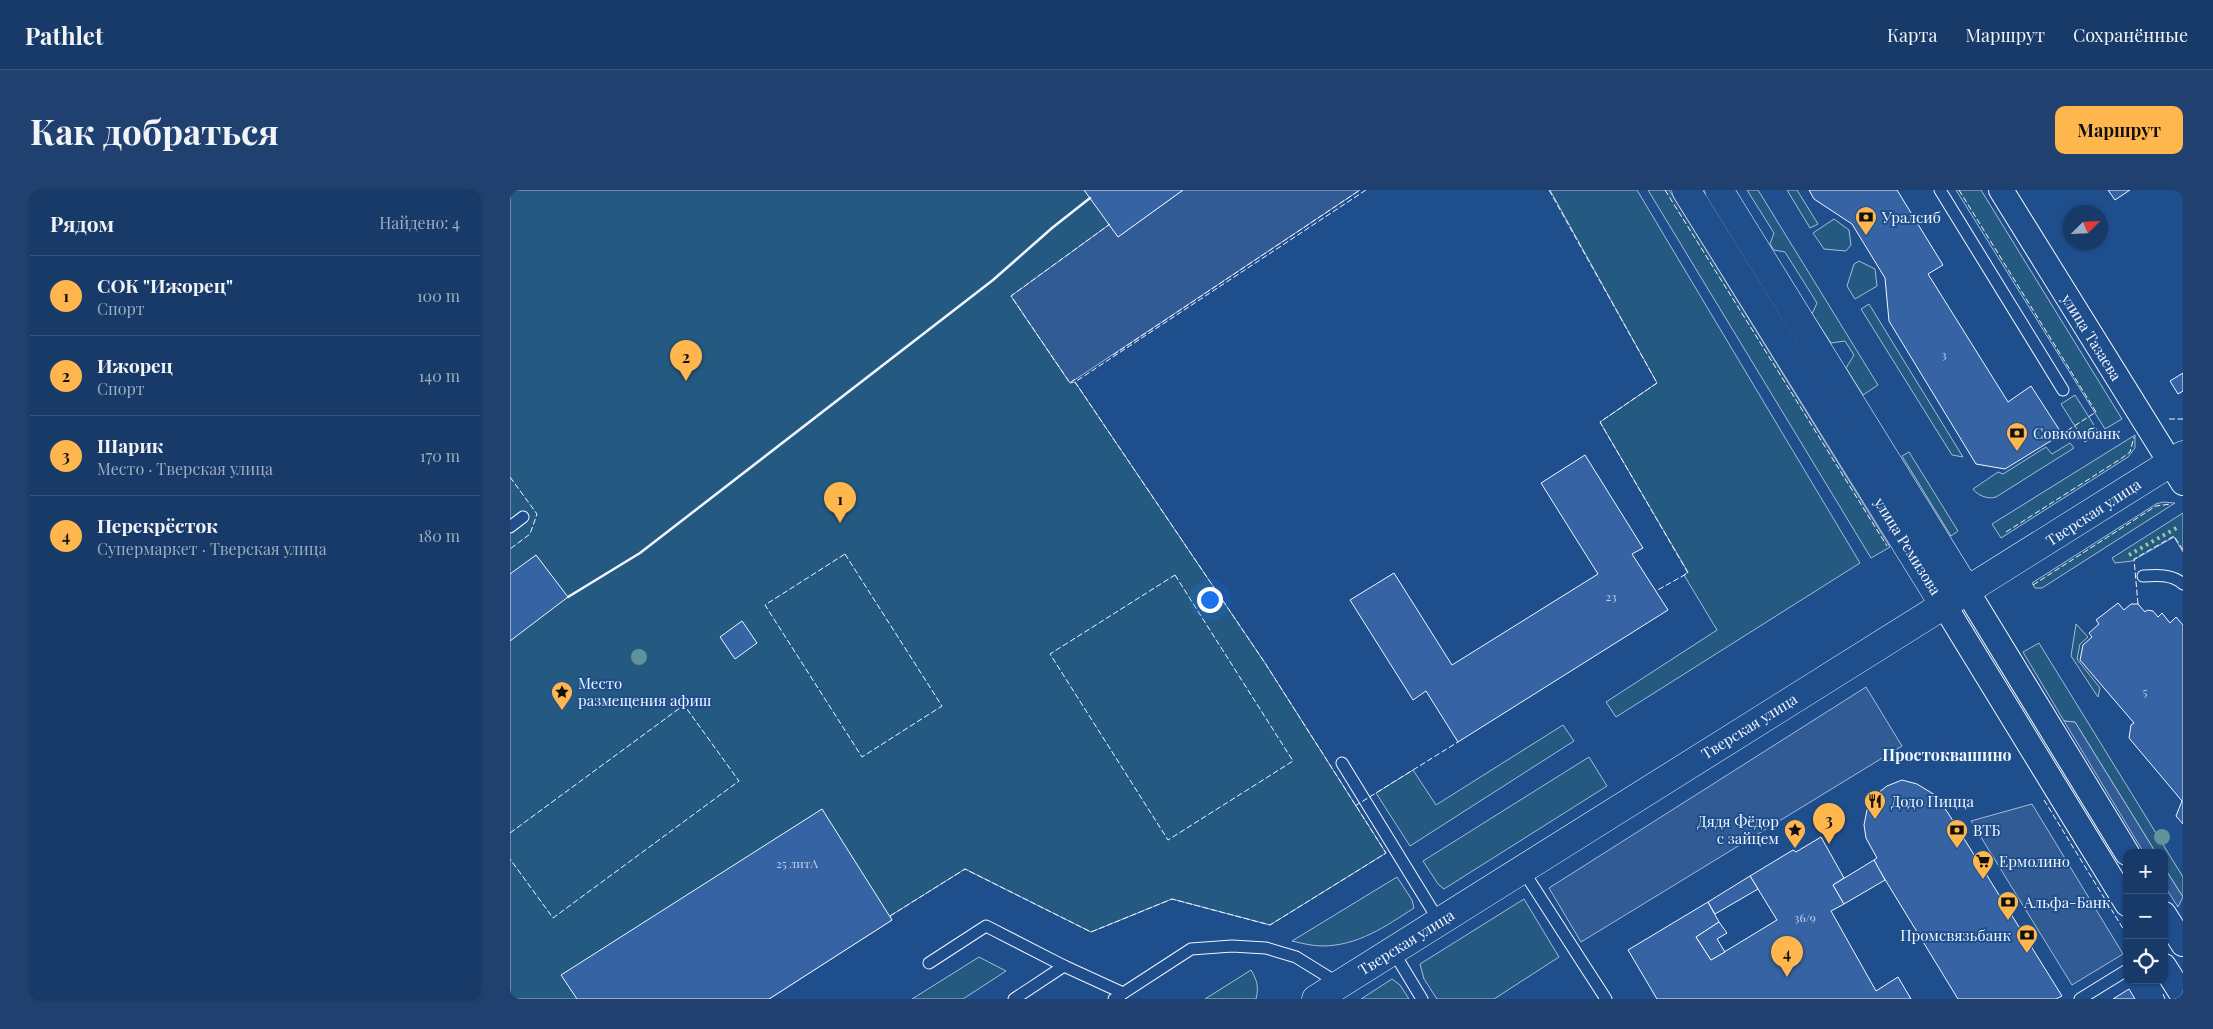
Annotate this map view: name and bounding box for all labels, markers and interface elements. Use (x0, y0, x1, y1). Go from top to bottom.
text: Pathlet (25, 19, 103, 51)
text: Карта (1887, 23, 1937, 47)
text: Маршрут (1965, 23, 2045, 47)
text: Сохранённые (2073, 23, 2188, 47)
button: Маршрут (2055, 106, 2183, 154)
text: Как добраться (30, 107, 279, 154)
bank icon: Уралсиб (1854, 205, 1878, 236)
north arrow (2063, 205, 2108, 250)
place label: Уралсиб (1881, 207, 1941, 227)
text: Рядом (50, 209, 114, 237)
text: Найдено: 4 (379, 212, 460, 233)
text: СОК "Ижорец" (97, 272, 233, 298)
text: 1 (63, 285, 69, 306)
text: 100 m (417, 285, 460, 306)
street label: улица Тазаева (2057, 289, 2127, 385)
text: Спорт (97, 298, 145, 319)
pin: 2 (670, 340, 702, 381)
house number: 3 (1941, 346, 1947, 362)
text: Ижорец (97, 352, 173, 378)
text: 2 (62, 365, 70, 386)
text: 140 m (418, 365, 460, 386)
text: Спорт (97, 378, 145, 399)
bank icon: Совкомбанк (2005, 421, 2029, 452)
place label: Совкомбанк (2033, 423, 2121, 443)
text: Шарик (97, 432, 164, 458)
text: 3 (62, 445, 70, 466)
text: 170 m (420, 445, 460, 466)
text: Место · Тверская улица (97, 458, 273, 479)
street label: Тверская улица (2042, 474, 2145, 550)
pin: 1 (824, 482, 856, 523)
street label: улица Ремизова (1869, 493, 1946, 599)
text: Перекрёсток (97, 512, 218, 538)
text: 4 (62, 525, 70, 546)
text: 180 m (418, 525, 460, 546)
text: Супермаркет · Тверская улица (97, 538, 327, 559)
your location (1197, 587, 1223, 613)
house number: 23 (1605, 588, 1617, 604)
place label: Место размещения афиш (578, 673, 712, 710)
place icon: Место размещения афиш (550, 680, 574, 711)
house number: 5 (2143, 683, 2148, 699)
street label: Тверская улица (1697, 688, 1801, 763)
district label: Простоквашино (1882, 744, 2012, 765)
restaurant icon: Додо Пицца (1863, 789, 1887, 820)
place label: Додо Пицца (1891, 791, 1975, 811)
pin: 3 (1813, 803, 1845, 844)
place label: Дядя Фёдор с зайцем (1697, 811, 1779, 848)
place icon: Дядя Фёдор с зайцем (1783, 818, 1807, 849)
bank icon: ВТБ (1945, 818, 1969, 849)
place label: ВТБ (1973, 820, 2001, 840)
supermarket icon: Ермолино (1971, 849, 1995, 880)
map controls (2123, 849, 2168, 984)
button: + (2123, 849, 2168, 894)
place label: Ермолино (1999, 851, 2070, 871)
house number: 25 литА (776, 855, 818, 871)
bank icon: Альфа-Банк (1996, 890, 2020, 921)
place label: Альфа-Банк (2023, 892, 2111, 912)
button: − (2123, 894, 2168, 939)
street label: Тверская улица (1354, 904, 1458, 979)
house number: 36/9 (1794, 909, 1816, 925)
bank icon: Промсвязьбанк (2015, 923, 2039, 954)
place label: Промсвязьбанк (1900, 925, 2011, 945)
pin: 4 (1771, 936, 1803, 977)
button: locate (2123, 939, 2168, 984)

